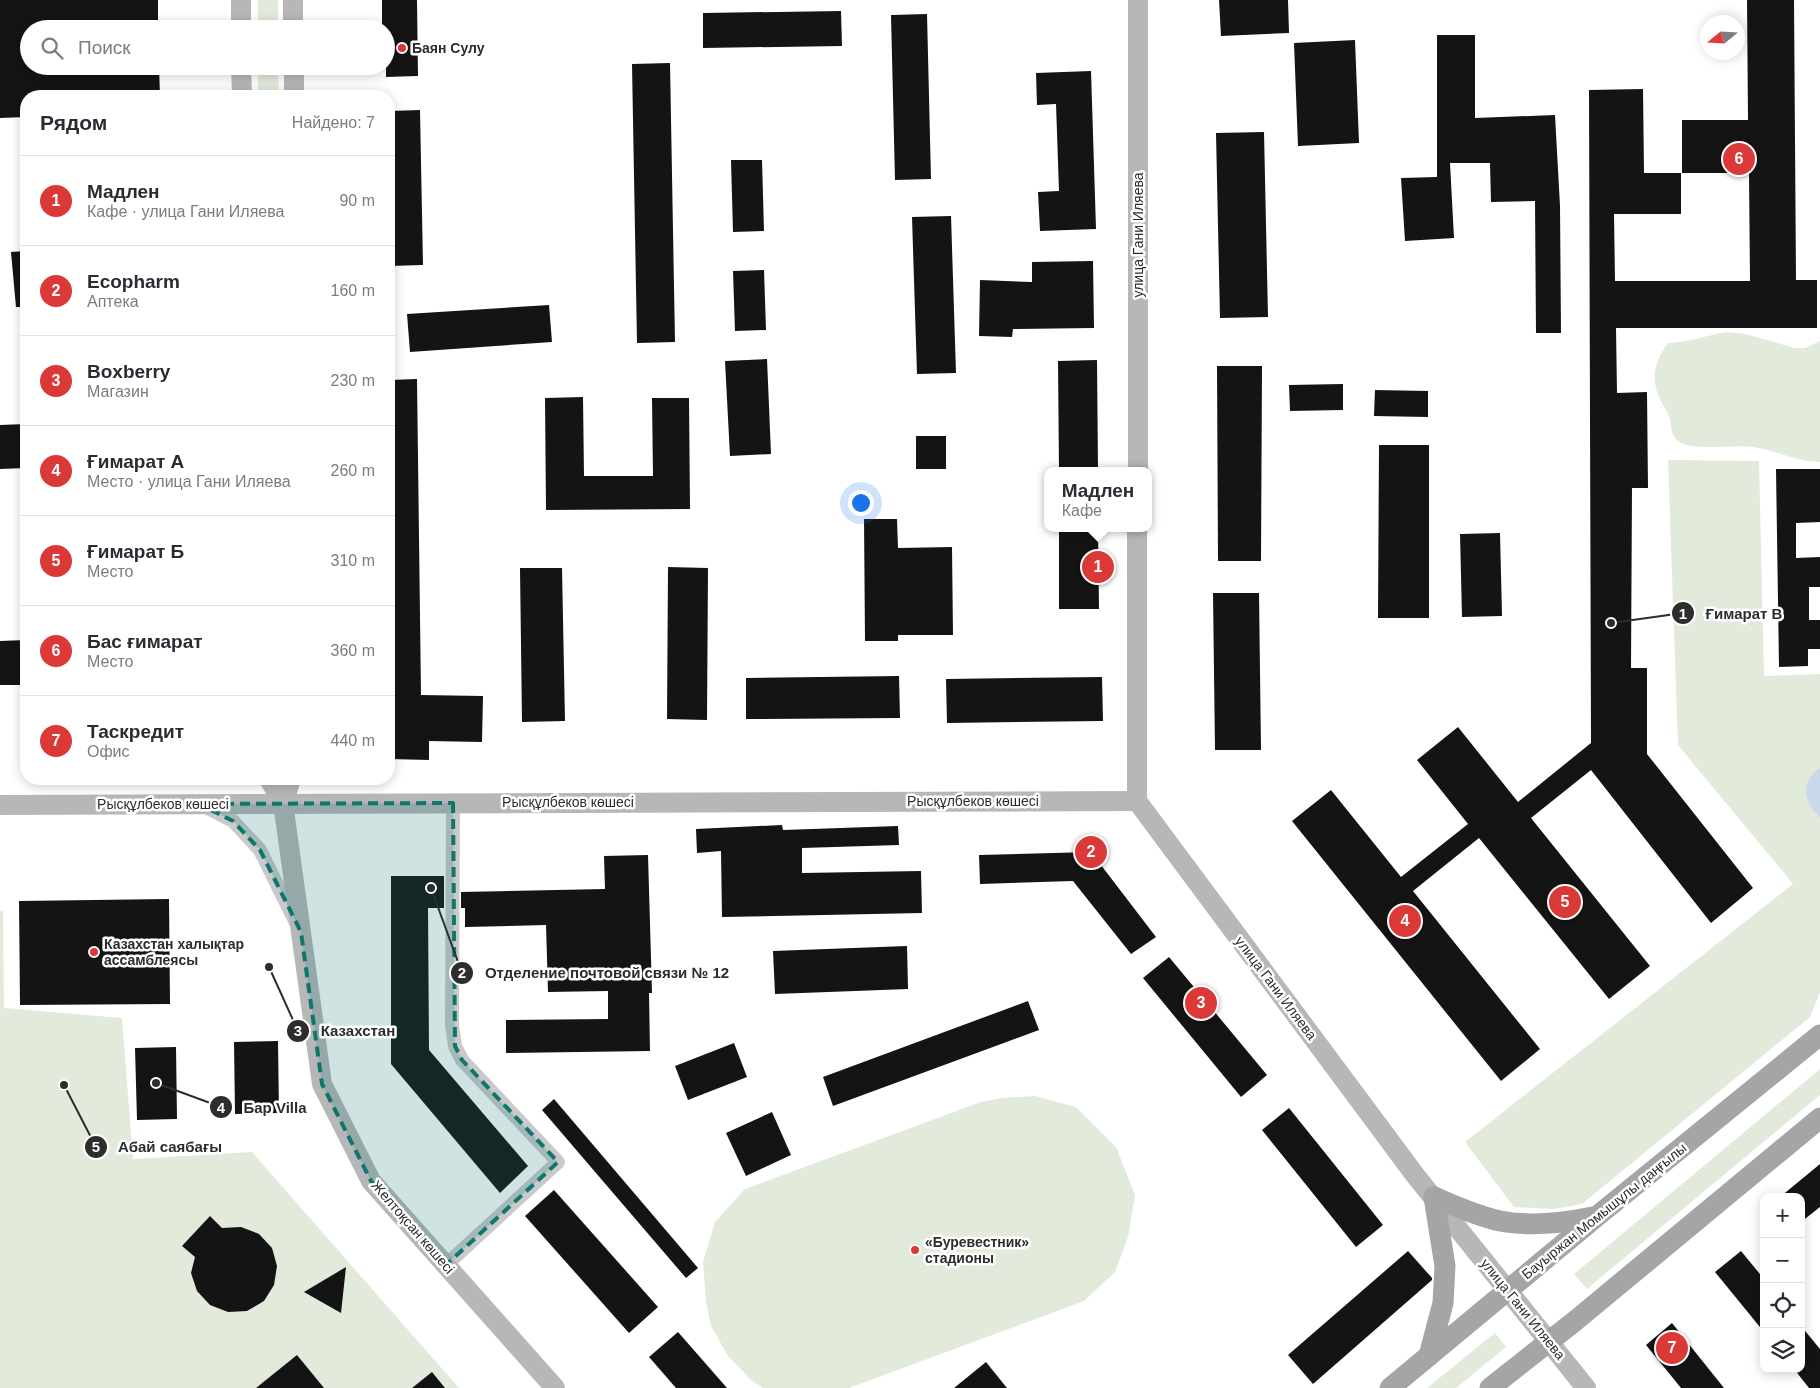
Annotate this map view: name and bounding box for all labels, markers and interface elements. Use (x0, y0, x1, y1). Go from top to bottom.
north arrow (1700, 15, 1745, 60)
search box (20, 20, 395, 75)
icon: search (38, 34, 66, 62)
text: Поиск (78, 37, 131, 58)
place label: Баян Сулу (412, 40, 485, 56)
marker: Баян Сулу (396, 42, 408, 54)
text: Рядом (40, 111, 107, 134)
text: Найдено: 7 (292, 114, 375, 131)
pin: 6 (1723, 140, 1755, 178)
street label: улица Гани Иляева (1130, 172, 1146, 298)
text: Мадлен (87, 181, 160, 202)
text: 1 (52, 192, 60, 209)
text: 90 m (339, 192, 375, 209)
text: Кафе · улица Гани Иляева (87, 203, 284, 220)
text: Ecopharm (87, 271, 180, 292)
text: 2 (52, 282, 60, 299)
text: 160 m (331, 282, 375, 299)
text: Аптека (87, 293, 139, 310)
text: Boxberry (87, 361, 170, 382)
text: 3 (52, 372, 60, 389)
text: 230 m (331, 372, 375, 389)
text: Магазин (87, 383, 149, 400)
text: Ғимарат А (87, 451, 184, 472)
text: 4 (52, 462, 60, 479)
text: 260 m (331, 462, 375, 479)
popup (1044, 467, 1152, 532)
text: Место · улица Гани Иляева (87, 473, 291, 490)
text: Мадлен (1062, 480, 1134, 501)
your location (848, 490, 874, 516)
text: Кафе (1062, 502, 1102, 519)
text: Ғимарат Б (87, 541, 184, 562)
pin: 1 (1082, 548, 1114, 586)
text: 5 (52, 552, 60, 569)
text: 310 m (331, 552, 375, 569)
text: Место (87, 563, 133, 580)
callout: Ғимарат В (1670, 598, 1792, 628)
text: 1 (1679, 605, 1687, 622)
text: Ғимарат В (1706, 605, 1783, 622)
text: Бас ғимарат (87, 631, 203, 652)
text: 6 (52, 642, 60, 659)
text: 360 m (331, 642, 375, 659)
text: Место (87, 653, 133, 670)
text: Таскредит (87, 721, 184, 742)
text: 7 (52, 732, 60, 749)
text: 440 m (331, 732, 375, 749)
text: Офис (87, 743, 130, 760)
street label: Рысқұлбеков көшесі (907, 793, 1039, 809)
street label: Рысқұлбеков көшесі (502, 794, 634, 810)
street label: Рысқұлбеков көшесі (97, 796, 229, 812)
pin: 2 (1075, 833, 1107, 871)
pin: 5 (1549, 883, 1581, 921)
pin: 4 (1389, 902, 1421, 940)
street label: улица Гани Иляева (1232, 933, 1320, 1043)
place label: Казахстан халықтар ассамблеясы (104, 936, 244, 968)
marker: Казахстан халықтар ассамблеясы (88, 946, 100, 958)
callout: Отделение почтовой связи № 12 (450, 958, 739, 988)
text: 2 (458, 964, 466, 981)
text: Отделение почтовой связи № 12 (485, 964, 729, 981)
pin: 3 (1185, 984, 1217, 1022)
callout: Казахстан (286, 1016, 405, 1046)
text: 3 (294, 1022, 302, 1039)
text: Казахстан (321, 1022, 395, 1039)
callout: Бар Villa (209, 1092, 317, 1122)
text: 4 (217, 1099, 226, 1116)
text: Бар Villa (243, 1099, 307, 1116)
callout: Абай саябағы (83, 1132, 232, 1162)
text: 5 (92, 1138, 100, 1155)
text: Абай саябағы (118, 1138, 222, 1155)
street label: Бауыржан Момышұлы даңғылы (1518, 1140, 1690, 1282)
street label: Желтоқсан көшесі (368, 1177, 458, 1277)
map controls (1760, 1193, 1805, 1373)
button: + (1760, 1193, 1805, 1238)
place label: «Буревестник» стадионы (925, 1234, 1029, 1266)
button: − (1760, 1238, 1805, 1283)
marker: «Буревестник» стадионы (909, 1244, 921, 1256)
street label: улица Гани Иляева (1477, 1255, 1569, 1363)
button: locate (1760, 1283, 1805, 1328)
button: layers (1760, 1328, 1805, 1373)
pin: 7 (1656, 1329, 1688, 1367)

